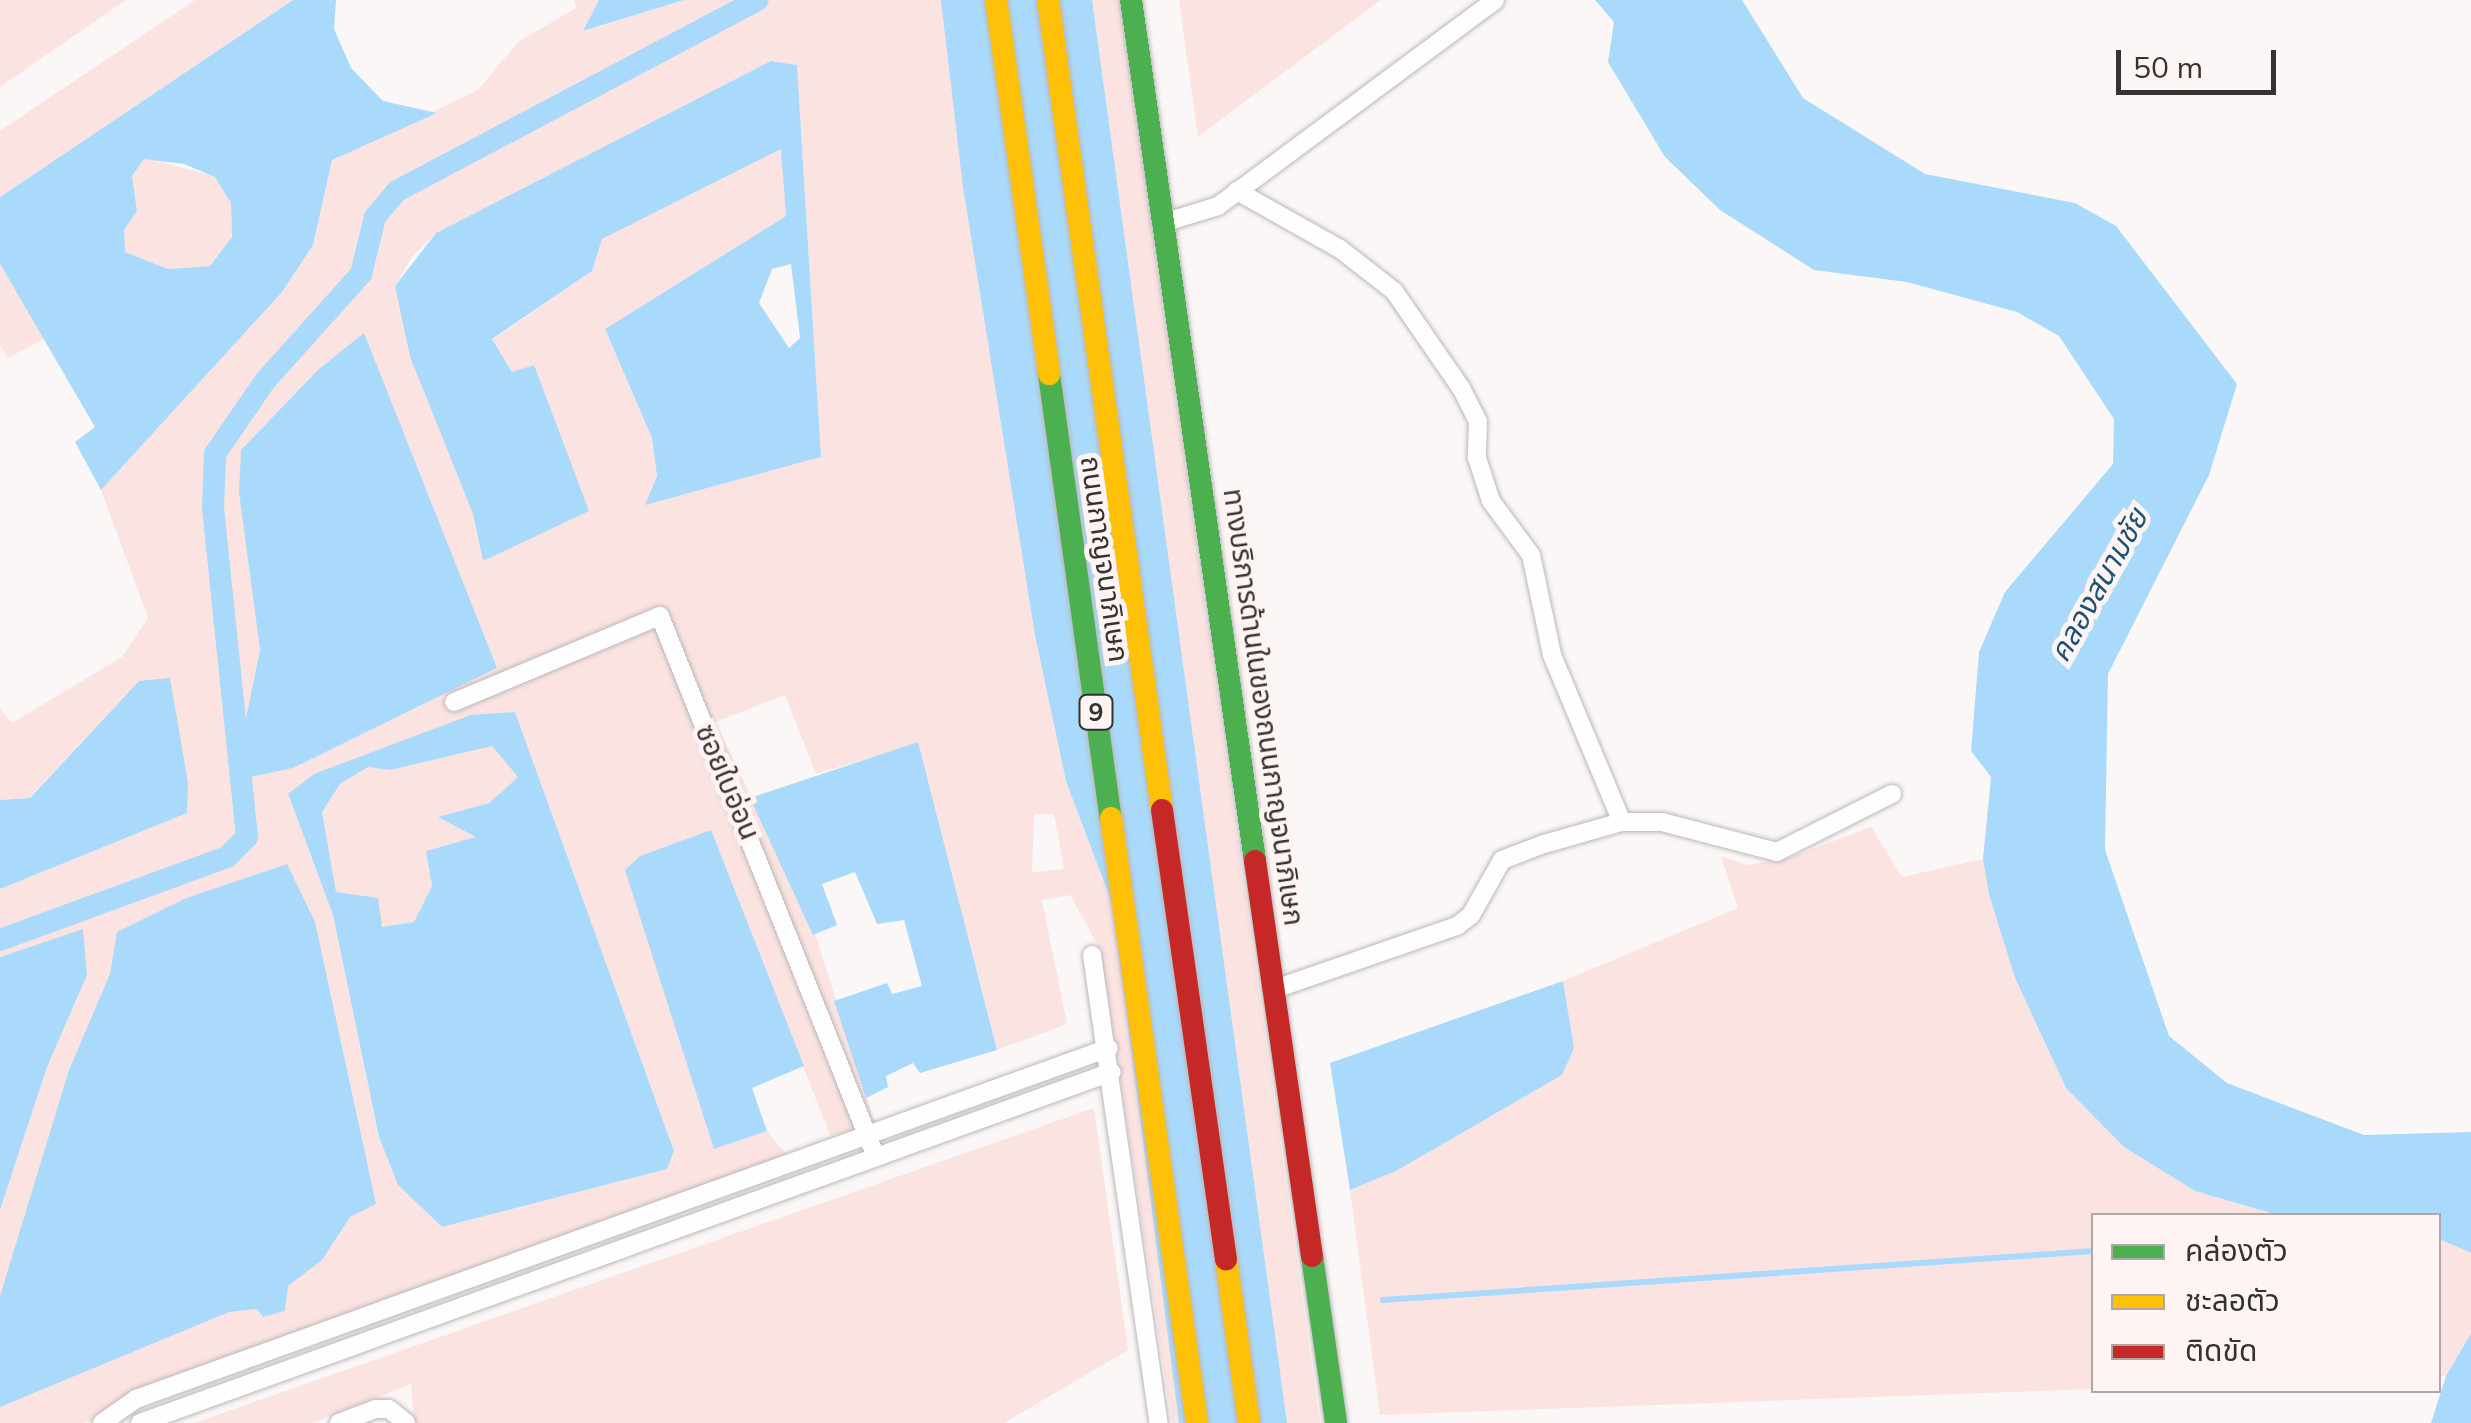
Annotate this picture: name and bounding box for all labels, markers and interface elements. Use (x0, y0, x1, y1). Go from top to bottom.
scale bar (2121, 30, 2281, 92)
text: 50 m (2133, 48, 2203, 86)
street label: ถนนกาญจนาภิเษก (1074, 454, 1136, 664)
street label: ทางบริการด้านในของถนนกาญจนาภิเษก (1217, 486, 1311, 928)
water label: คลองสนามชัย (2041, 502, 2155, 668)
road number: 9 (1078, 692, 1114, 732)
street label: ซอยใบอ่อน (689, 719, 767, 845)
legend (2091, 1213, 2441, 1393)
text: คล่องตัว (2185, 1231, 2288, 1269)
text: ชะลอตัว (2185, 1281, 2280, 1319)
text: ติดขัด (2185, 1331, 2257, 1369)

